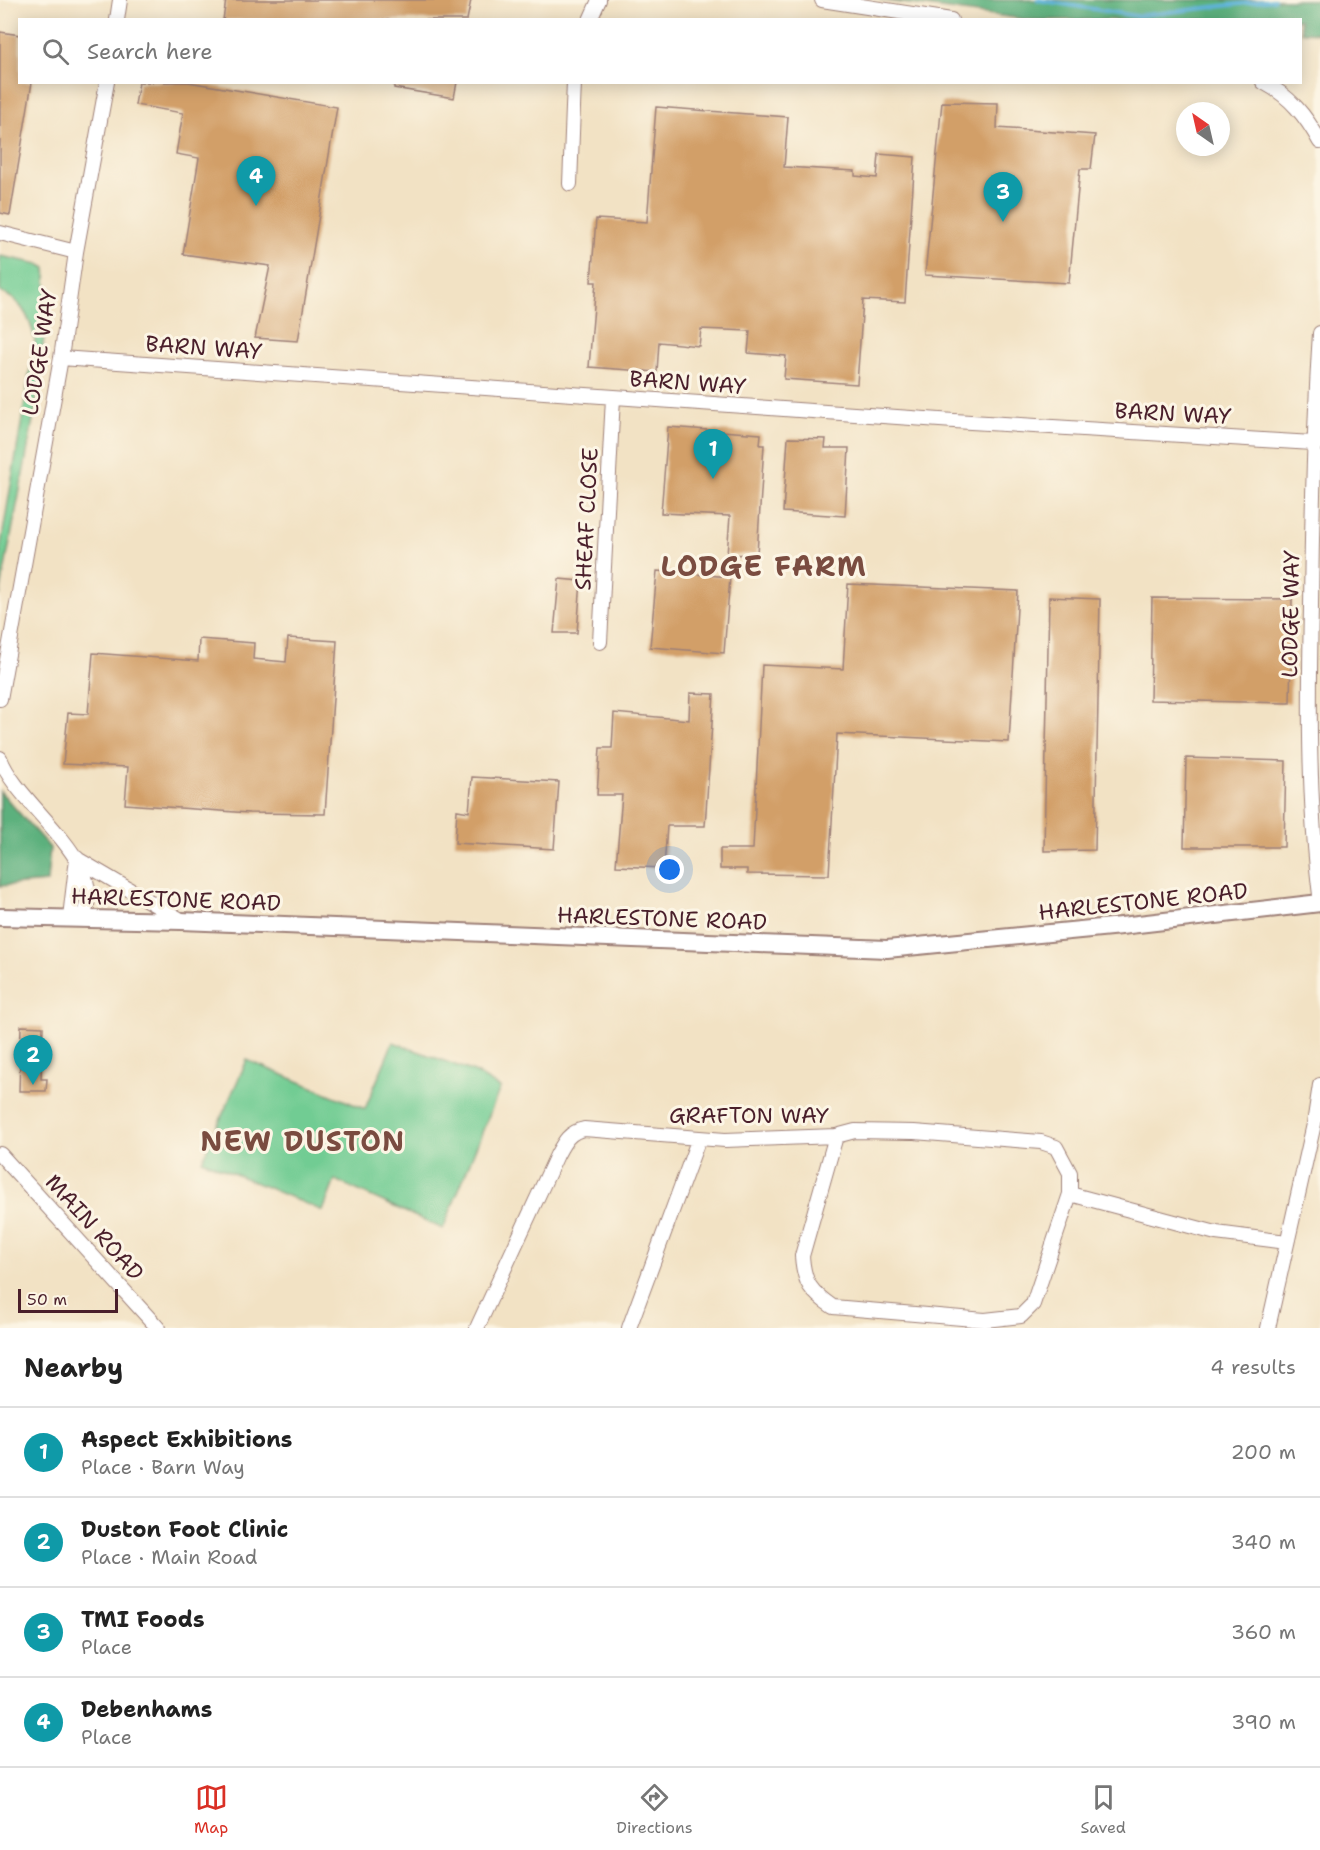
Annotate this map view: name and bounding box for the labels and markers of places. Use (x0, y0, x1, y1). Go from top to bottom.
pin: 4 (236, 156, 276, 206)
pin: 3 (984, 172, 1022, 222)
pin: 1 (694, 430, 732, 479)
pin: 2 (14, 1036, 52, 1085)

